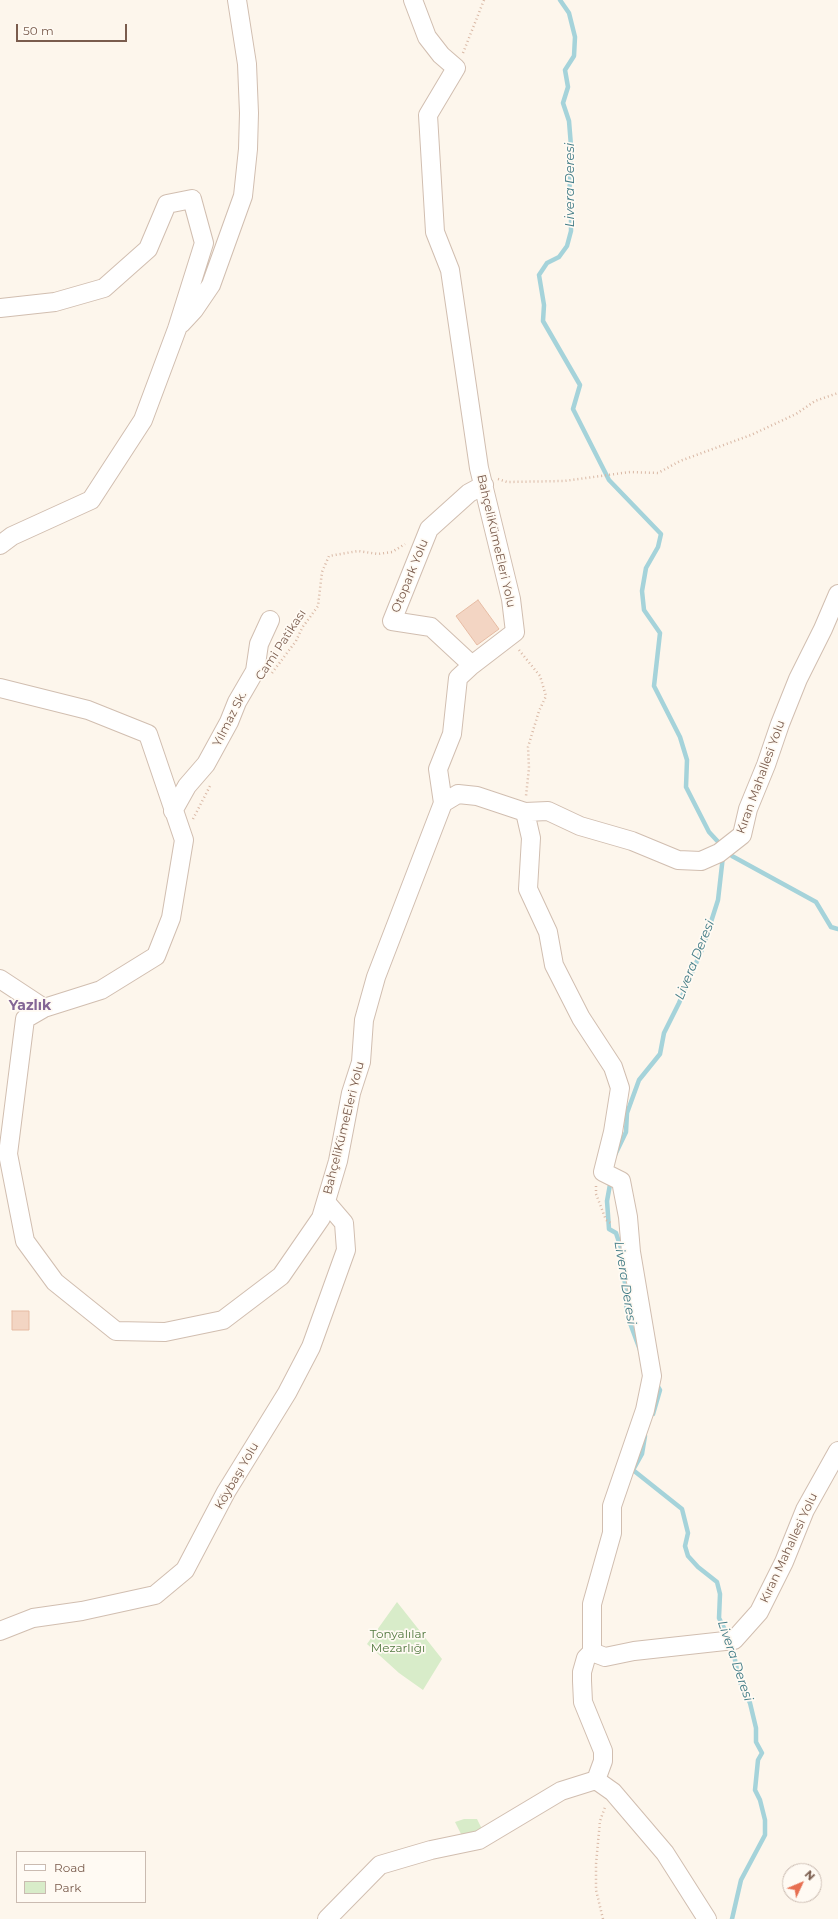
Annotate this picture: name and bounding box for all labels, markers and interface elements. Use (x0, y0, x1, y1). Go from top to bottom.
scale bar (18, 16, 129, 42)
text: 50 m (23, 23, 54, 38)
water label: Livera Deresi (562, 143, 578, 227)
street label: BahçeliKümeEleri Yolu (474, 473, 518, 609)
street label: Otopark Yolu (389, 537, 431, 615)
street label: Cami Patikası (253, 607, 309, 683)
street label: Yılmaz Sk. (210, 689, 250, 749)
street label: Kıran Mahallesi Yolu (734, 718, 788, 836)
water label: Livera Deresi (672, 918, 718, 1002)
district label: Yazlık (9, 998, 51, 1014)
street label: BahçeliKümeEleri Yolu (321, 1060, 367, 1196)
water label: Livera Deresi (611, 1240, 639, 1326)
street label: Köybaşı Yolu (212, 1440, 262, 1512)
street label: Kıran Mahallesi Yolu (757, 1491, 821, 1605)
water label: Livera Deresi (714, 1619, 756, 1703)
park label: Tonyalılar Mezarlığı (370, 1627, 426, 1655)
legend (16, 1851, 146, 1903)
text: Road (54, 1860, 85, 1875)
north arrow (782, 1863, 822, 1903)
text: N (802, 1867, 818, 1883)
text: Park (54, 1880, 81, 1895)

